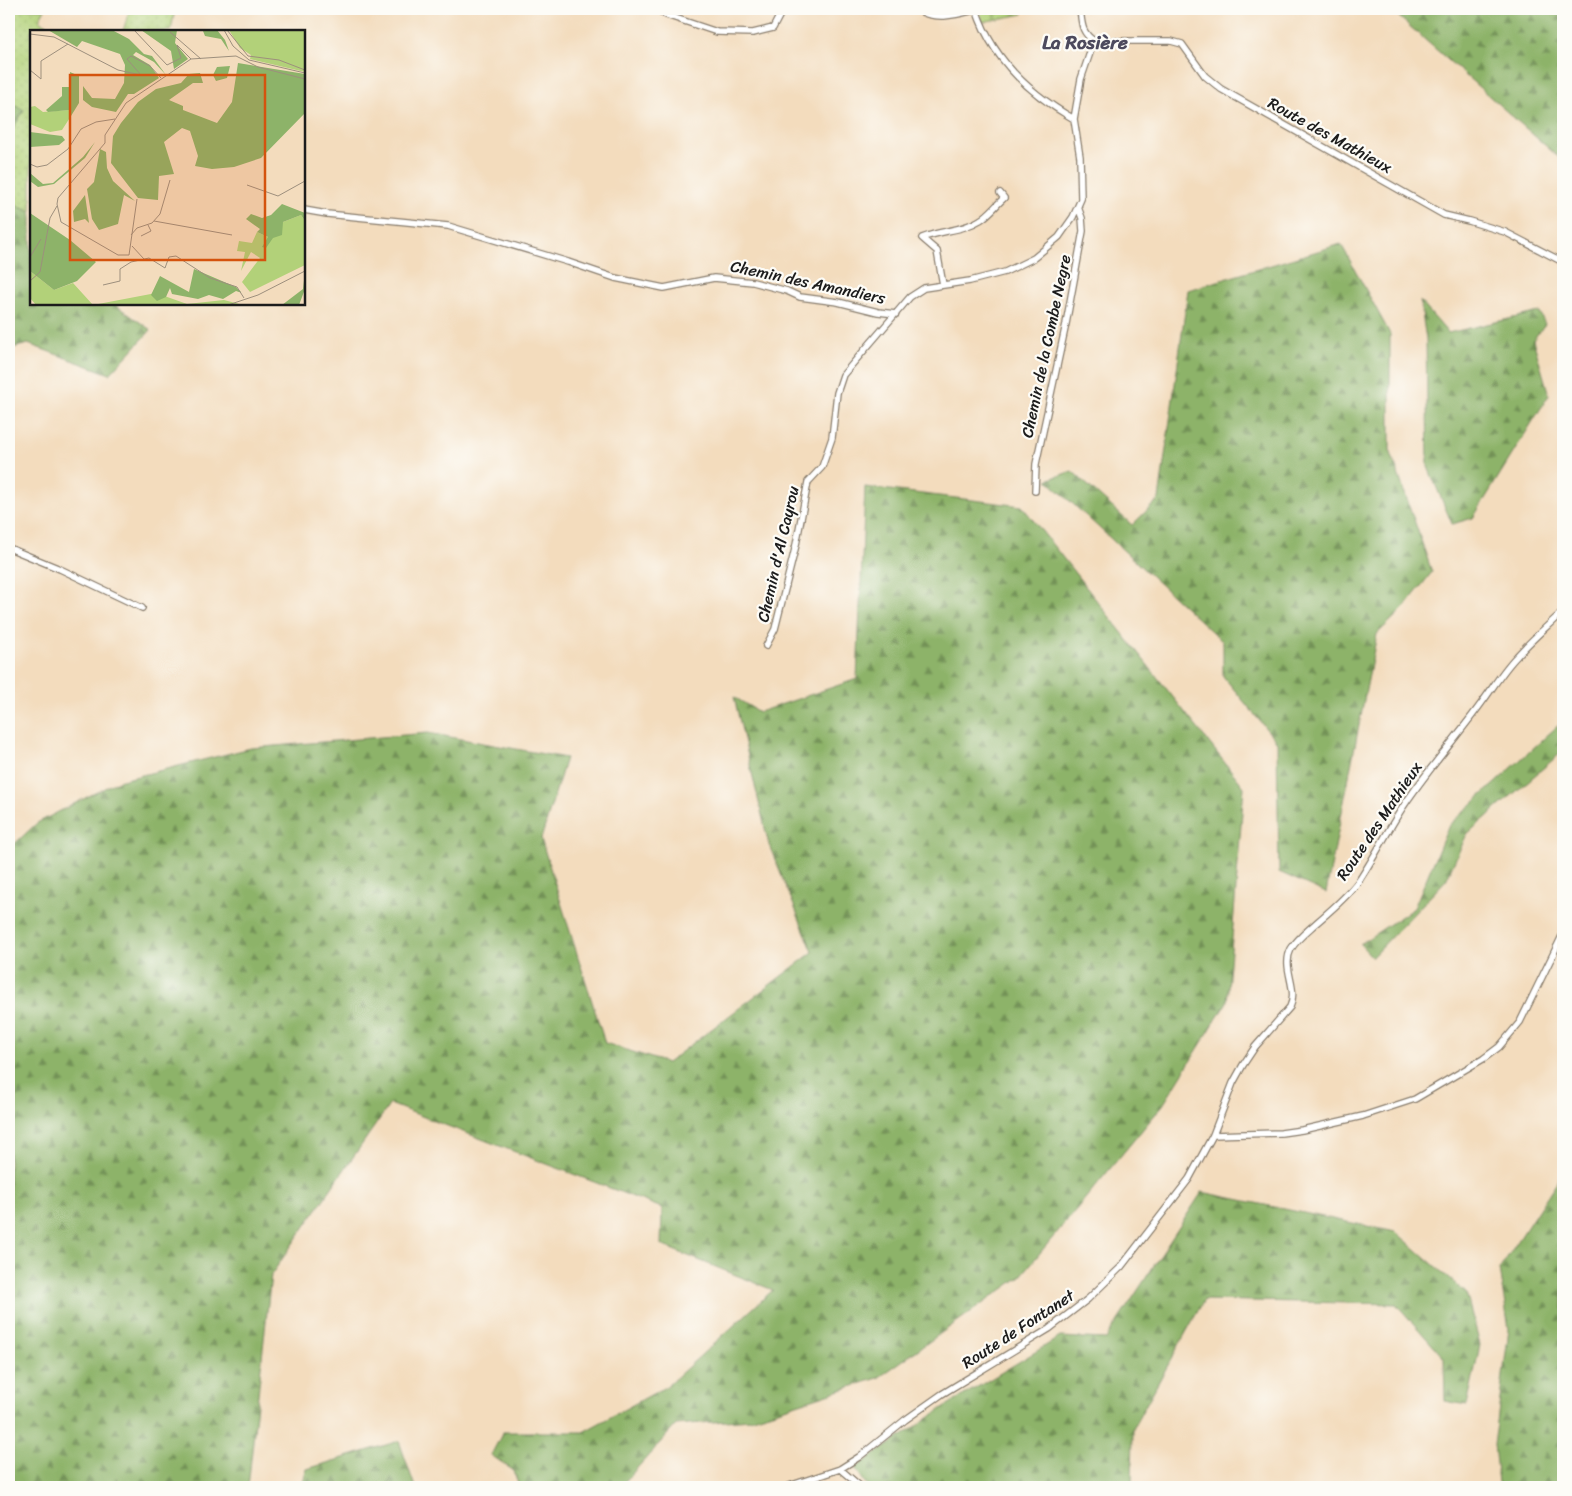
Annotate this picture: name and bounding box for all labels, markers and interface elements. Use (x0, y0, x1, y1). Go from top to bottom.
district label: La Rosière (1042, 26, 1128, 59)
inset map (30, 30, 305, 305)
street label: Route des Mathieux (1262, 89, 1398, 182)
street label: Chemin des Amandiers (728, 251, 889, 313)
street label: Chemin de la Combe Negre (1012, 252, 1080, 440)
street label: Chemin d'Al Cayrou (748, 482, 808, 625)
street label: Route des Mathieux (1328, 755, 1430, 887)
street label: Route de Fontanet (956, 1281, 1081, 1377)

